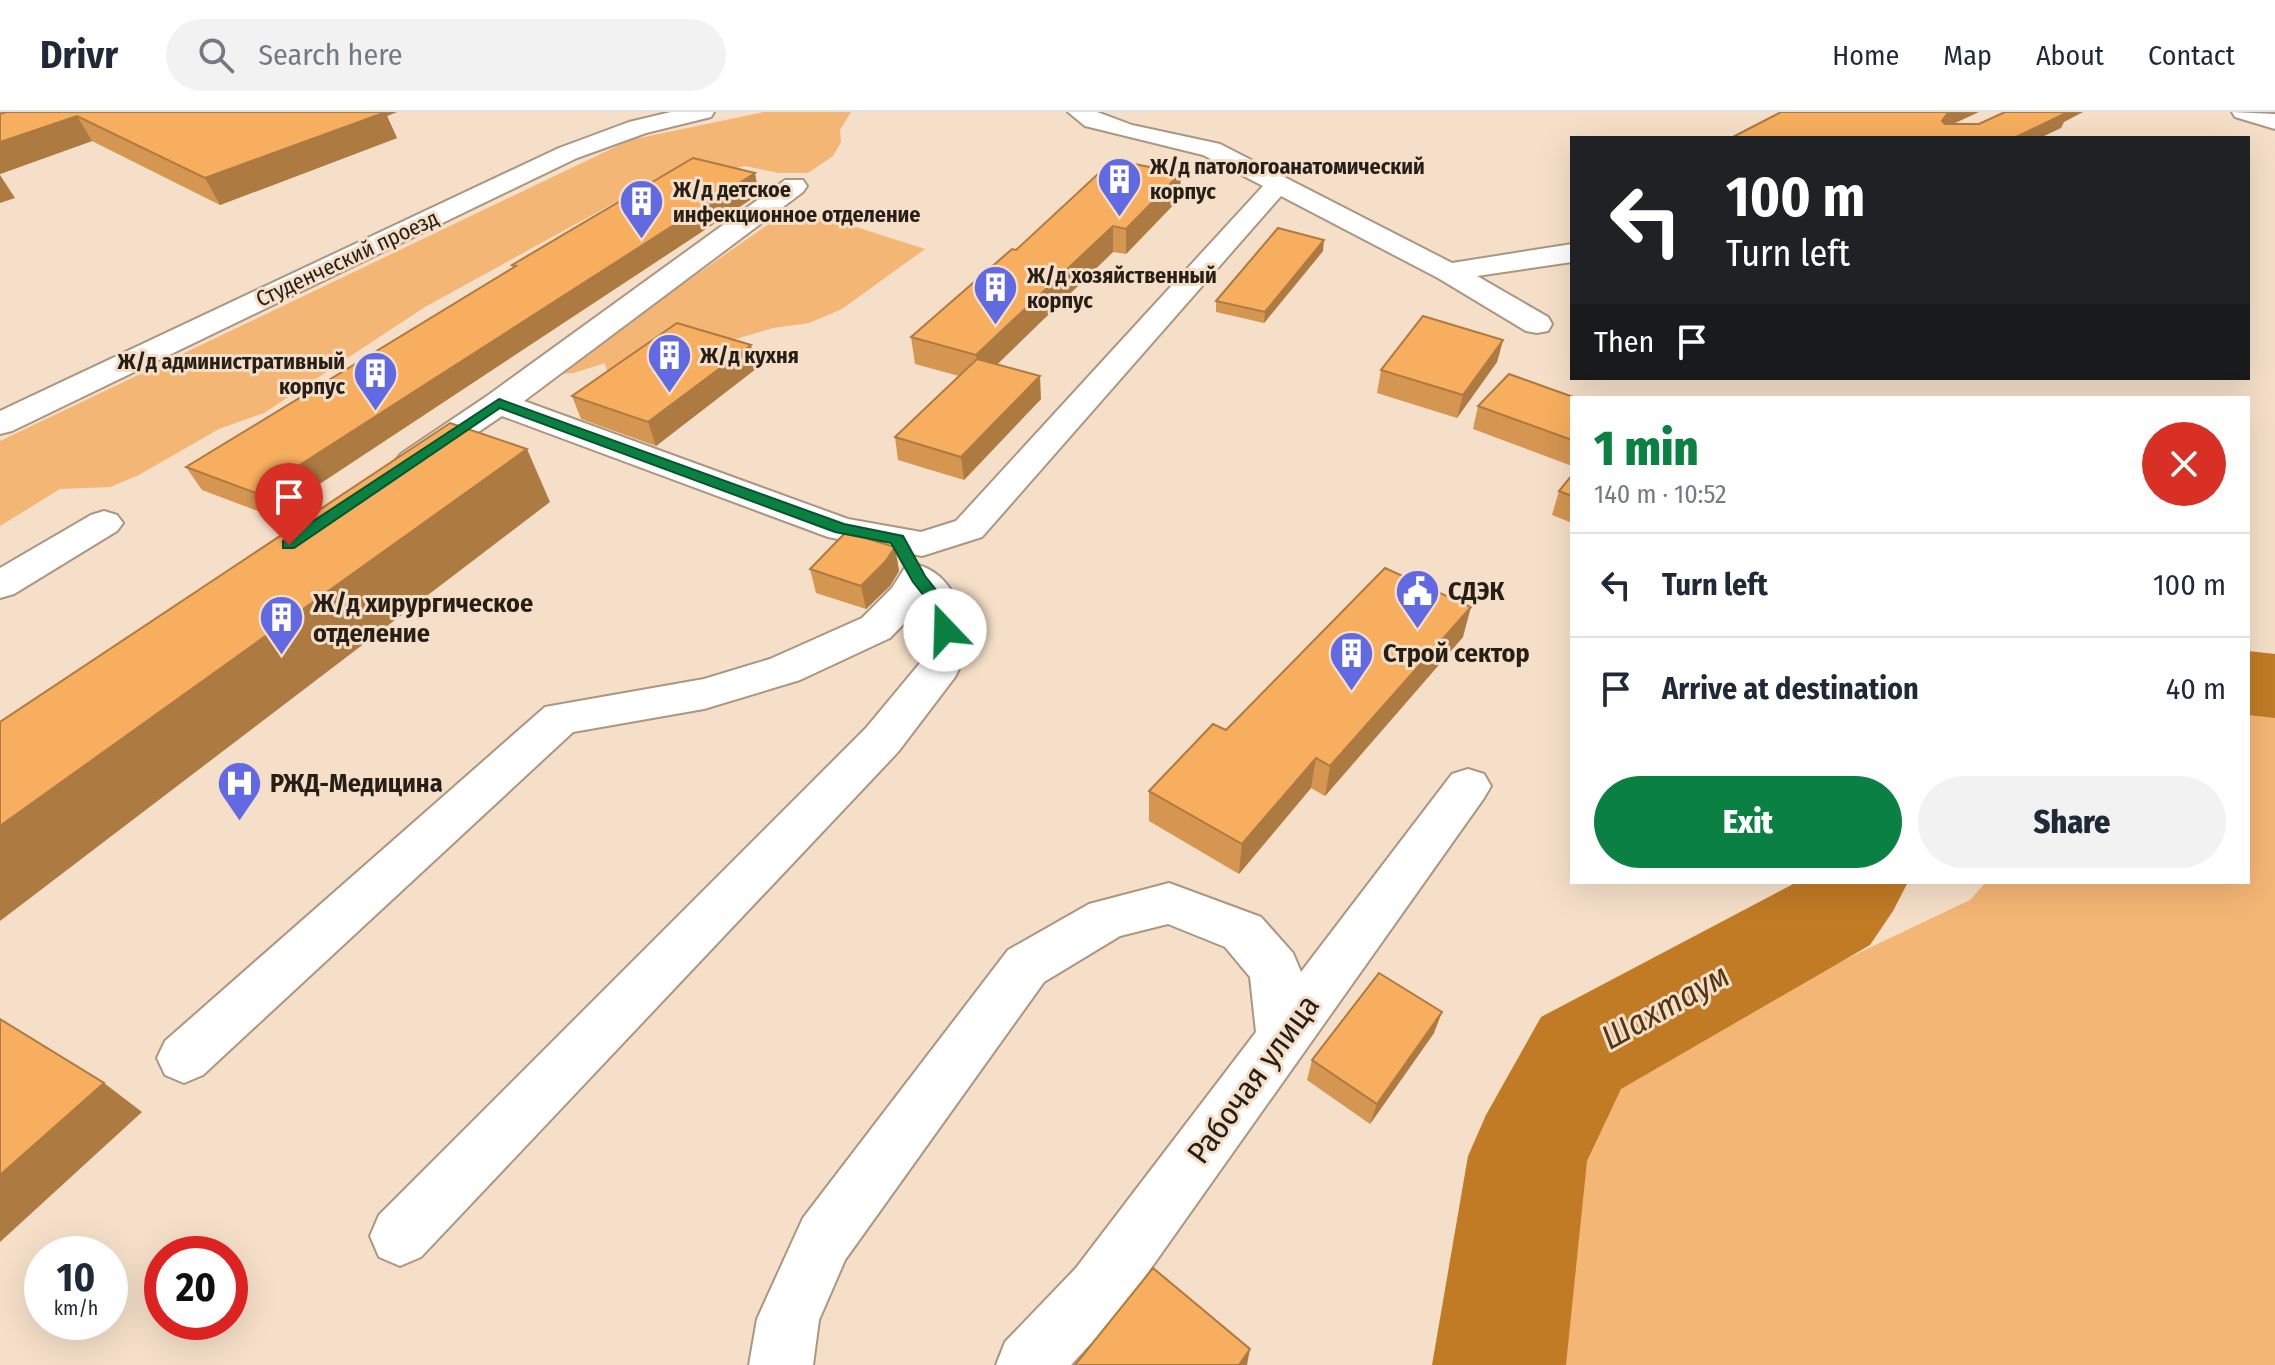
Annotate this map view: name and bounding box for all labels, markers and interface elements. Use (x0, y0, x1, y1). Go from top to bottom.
search box (166, 19, 726, 91)
text: Drivr (40, 32, 118, 78)
icon: search (194, 33, 238, 77)
text: Search here (258, 37, 403, 73)
text: Home (1832, 39, 1899, 72)
text: Map (1943, 39, 1992, 72)
text: About (2036, 39, 2104, 72)
text: Contact (2148, 39, 2235, 72)
place label: Ж/д патологоанатомический корпус (1149, 153, 1425, 205)
building icon: Ж/д патологоанатомический корпус (1095, 155, 1143, 218)
text: 100 m (1726, 164, 1865, 231)
icon: left (1594, 168, 1698, 272)
place label: Ж/д детское инфекционное отделение (672, 176, 921, 228)
building icon: Ж/д детское инфекционное отделение (618, 178, 666, 241)
street label: Студенческий проезд (252, 204, 443, 313)
text: Turn left (1726, 232, 1850, 276)
place label: Ж/д хозяйственный корпус (1026, 262, 1217, 314)
building icon: Ж/д хозяйственный корпус (972, 264, 1020, 327)
icon: arrive (1670, 320, 1714, 364)
text: Then (1594, 324, 1654, 360)
building icon: Ж/д кухня (645, 331, 693, 394)
place label: Ж/д кухня (699, 342, 799, 369)
place label: Ж/д административный корпус (116, 348, 345, 400)
building icon: Ж/д административный корпус (352, 350, 400, 413)
text: 1 min (1594, 420, 1698, 478)
button: close (2142, 422, 2226, 506)
pin (255, 463, 323, 545)
icon: arrive (267, 475, 311, 519)
text: 140 m · 10:52 (1594, 479, 1727, 510)
icon: left (1594, 563, 1638, 607)
public building icon: СДЭК (1393, 567, 1441, 630)
text: Turn left (1662, 567, 1768, 603)
text: 100 m (2153, 567, 2226, 603)
place label: СДЭК (1448, 576, 1506, 607)
place label: Ж/д хирургическое отделение (312, 588, 533, 649)
position arrow (903, 588, 987, 672)
building icon: Ж/д хирургическое отделение (258, 594, 306, 657)
building icon: Строй сектор (1328, 629, 1376, 692)
place label: Строй сектор (1383, 638, 1530, 669)
icon: arrive (1594, 667, 1638, 711)
text: Arrive at destination (1662, 671, 1919, 707)
text: 40 m (2166, 671, 2226, 707)
hospital icon: РЖД-Медицина (215, 759, 263, 822)
place label: РЖД-Медицина (270, 768, 443, 799)
button: Exit (1594, 776, 1902, 868)
button: Share (1918, 776, 2226, 868)
water label: Шахтаум (1594, 955, 1736, 1058)
street label: Рабочая улица (1179, 987, 1327, 1171)
speed limit sign: 20 (144, 1236, 248, 1340)
text: 10 (57, 1254, 95, 1302)
text: km/h (54, 1296, 98, 1320)

